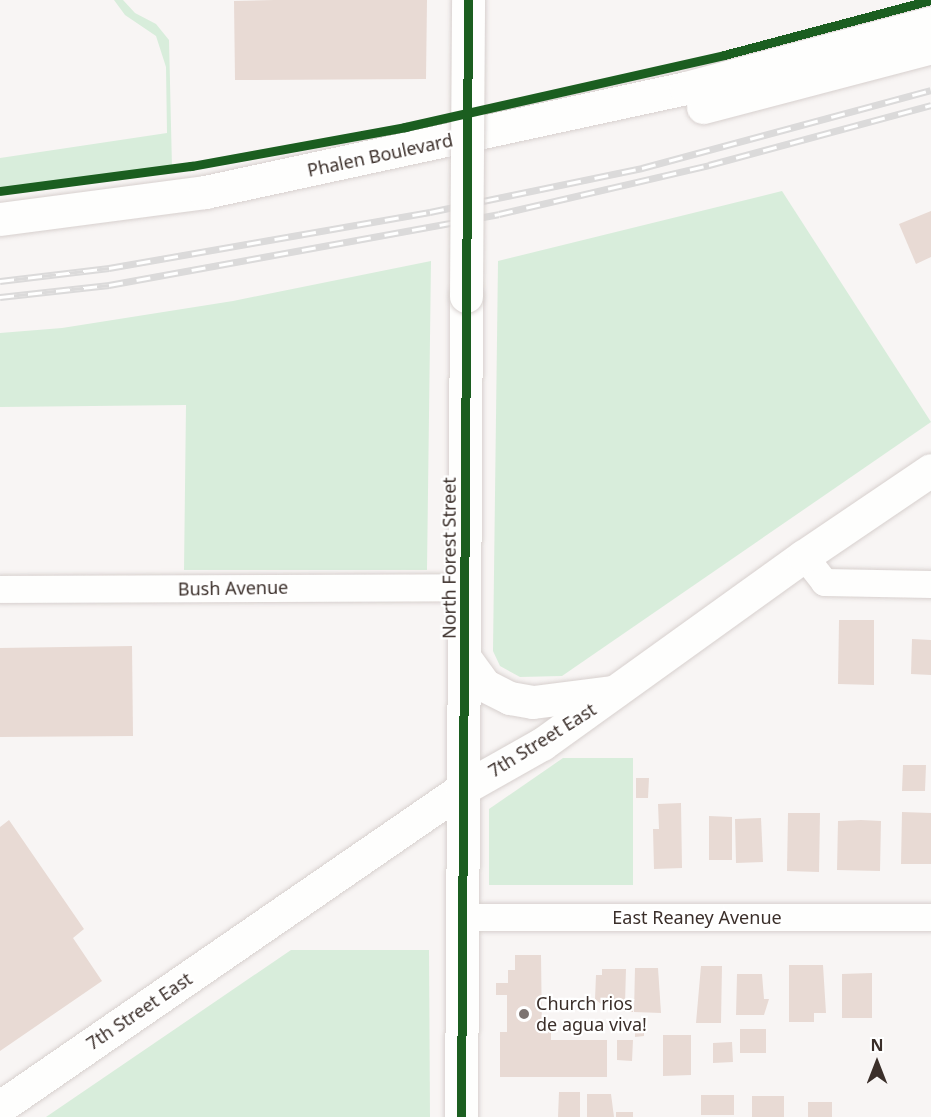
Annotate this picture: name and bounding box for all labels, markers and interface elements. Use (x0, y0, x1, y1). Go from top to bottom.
street label: Phalen Boulevard (305, 129, 455, 181)
street label: North Forest Street (438, 477, 460, 639)
street label: Bush Avenue (178, 576, 288, 600)
street label: 7th Street East (484, 698, 600, 782)
street label: East Reaney Avenue (612, 906, 782, 928)
street label: 7th Street East (82, 968, 196, 1054)
place label: Church rios de agua viva! (536, 993, 647, 1036)
marker: Church rios de agua viva! (517, 1007, 531, 1021)
north arrow (847, 1033, 907, 1093)
text: N (870, 1034, 884, 1056)

